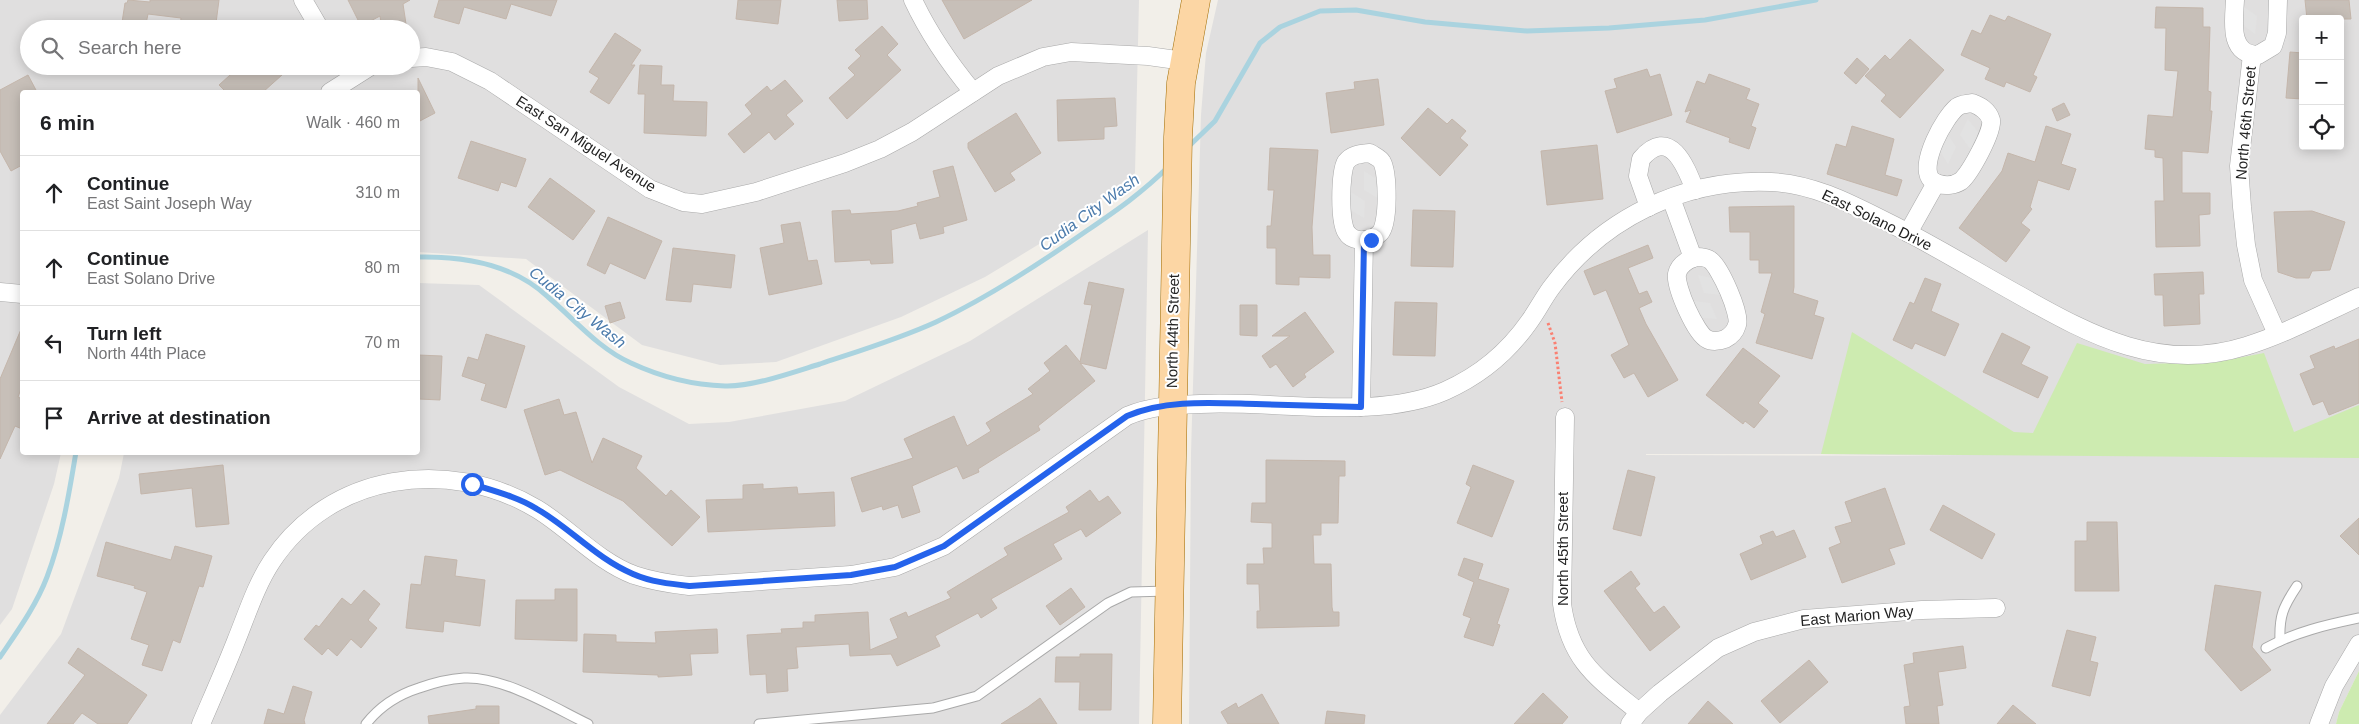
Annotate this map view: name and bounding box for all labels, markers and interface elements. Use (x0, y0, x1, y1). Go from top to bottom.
map controls (2299, 15, 2344, 150)
button: + (2299, 15, 2344, 60)
search box (20, 20, 420, 75)
icon: search (38, 34, 66, 62)
text: Search here (78, 37, 182, 58)
button: − (2299, 60, 2344, 105)
street label: North 46th Street (2232, 64, 2259, 181)
street label: East San Miguel Avenue (513, 92, 659, 195)
button: locate (2299, 105, 2344, 150)
text: 6 min (40, 111, 95, 134)
text: Walk · 460 m (306, 114, 400, 131)
water label: Cudia City Wash (1036, 171, 1142, 254)
text: Continue (87, 173, 169, 194)
icon: ahead (40, 179, 68, 207)
text: 310 m (356, 184, 400, 201)
street label: East Solano Drive (1820, 186, 1935, 254)
text: East Saint Joseph Way (87, 195, 252, 212)
route end (1360, 229, 1383, 252)
text: Continue (87, 248, 169, 269)
icon: ahead (40, 254, 68, 282)
text: 80 m (364, 259, 400, 276)
water label: Cudia City Wash (526, 263, 629, 351)
text: East Solano Drive (87, 270, 215, 287)
street label: North 44th Street (1163, 273, 1182, 388)
text: Turn left (87, 323, 162, 344)
icon: left (40, 329, 68, 357)
text: 70 m (364, 334, 400, 351)
text: North 44th Place (87, 345, 206, 362)
icon: arrive (40, 404, 68, 432)
text: Arrive at destination (87, 407, 271, 428)
route start (461, 473, 484, 496)
street label: North 45th Street (1554, 491, 1571, 606)
street label: East Marion Way (1800, 602, 1915, 629)

